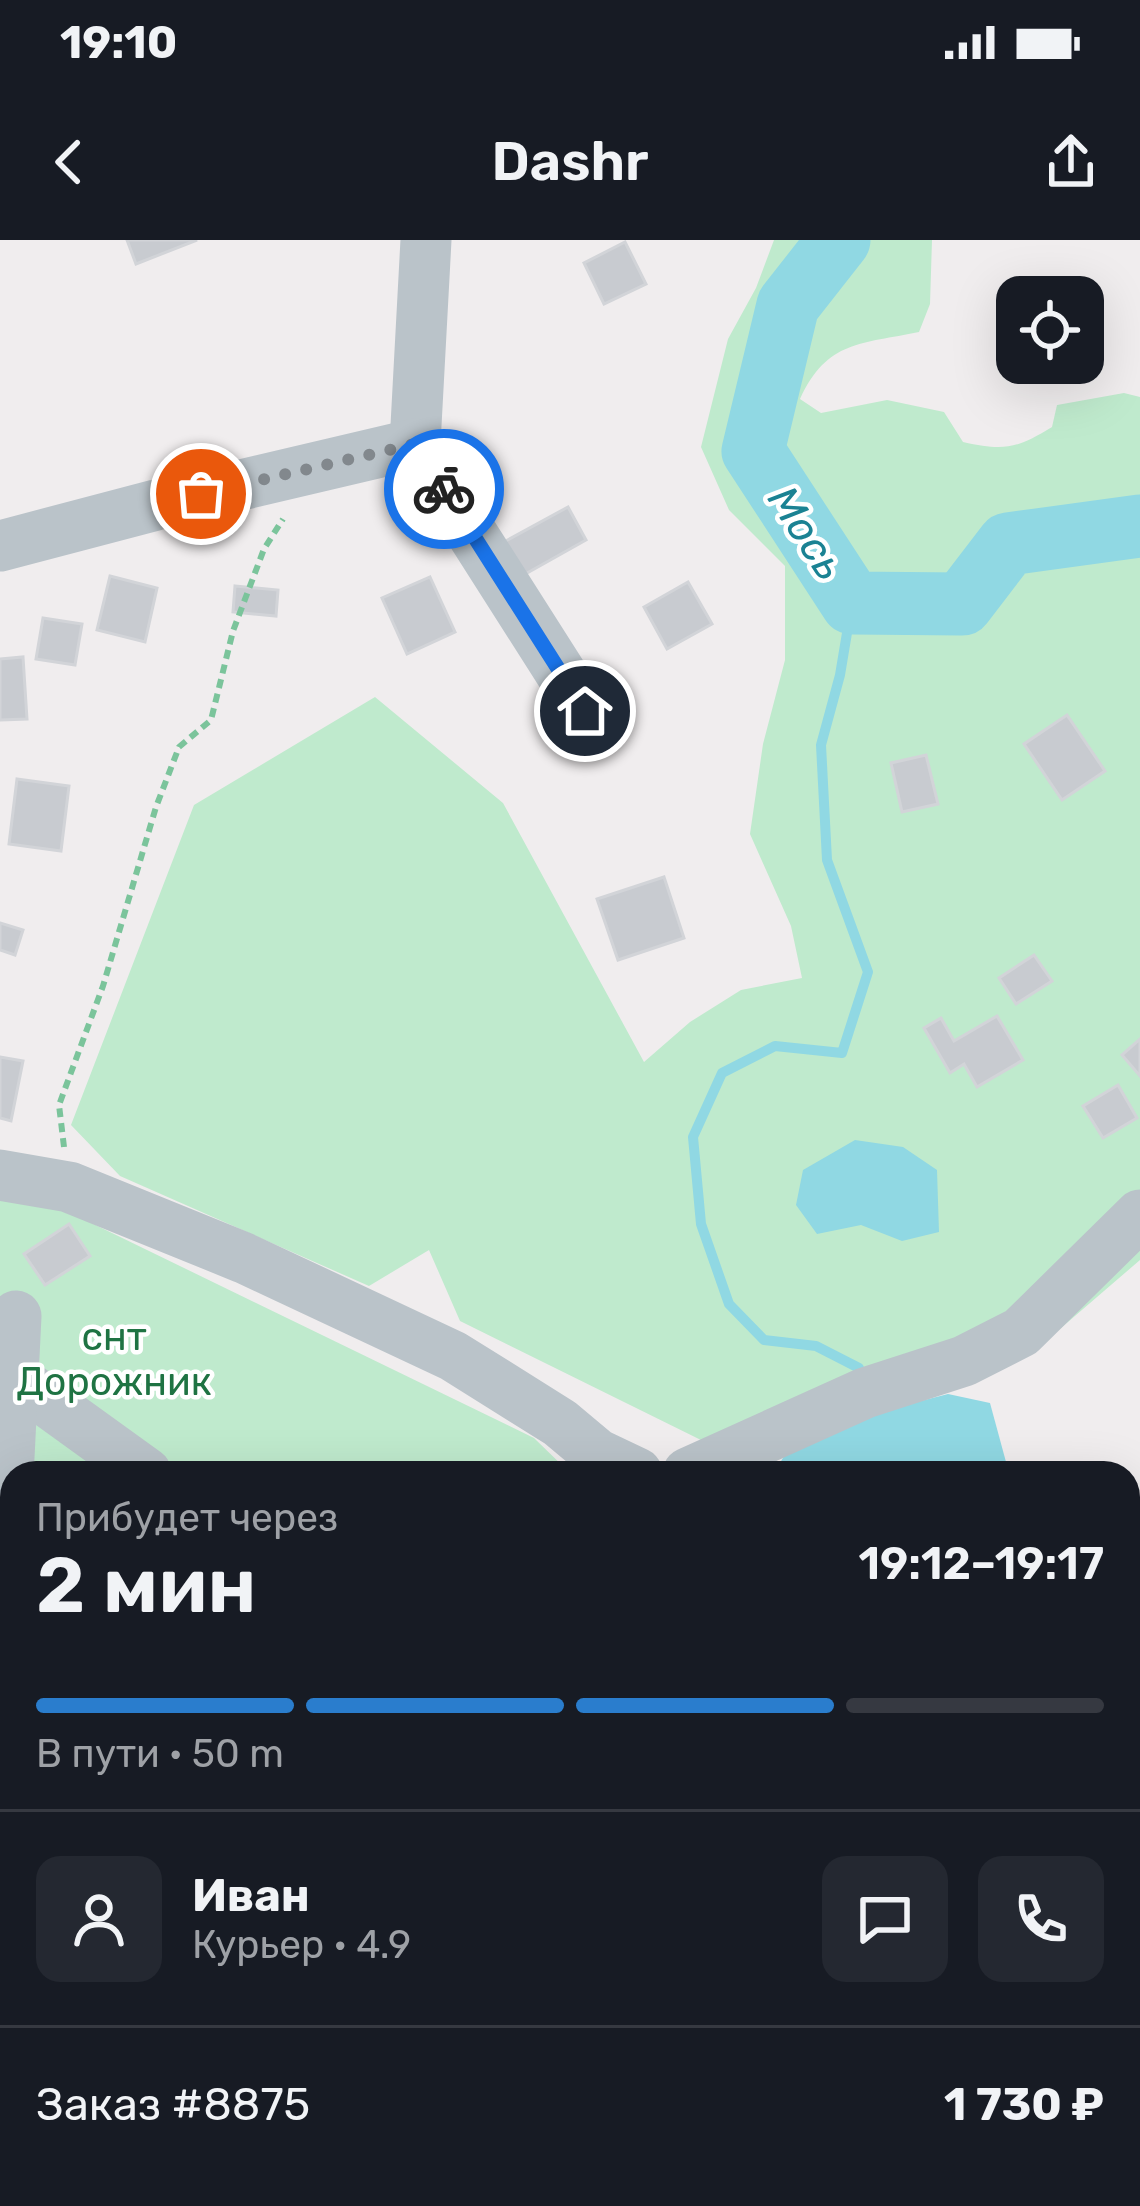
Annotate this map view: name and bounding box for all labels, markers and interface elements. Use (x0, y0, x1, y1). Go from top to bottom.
text: 19:10 (60, 16, 177, 69)
icon: back (36, 129, 102, 195)
icon: share (1038, 129, 1104, 195)
text: Dashr (492, 130, 648, 194)
map controls (996, 276, 1104, 384)
button: locate (996, 276, 1104, 384)
courier (384, 429, 504, 549)
pin (150, 443, 252, 545)
icon: bike (411, 456, 477, 522)
icon: bag (168, 461, 234, 527)
water label: Мось (757, 477, 855, 589)
pin (534, 660, 636, 762)
icon: home (552, 678, 618, 744)
park label: снт Дорожник (16, 1314, 212, 1405)
text: Прибудет через (36, 1495, 338, 1541)
text: 19:12–19:17 (858, 1537, 1104, 1590)
text: 2 мин (36, 1539, 257, 1632)
text: В пути · 50 m (36, 1731, 284, 1777)
button: person (36, 1856, 162, 1982)
button: chat (822, 1856, 948, 1982)
button: phone (978, 1856, 1104, 1982)
text: Иван (192, 1869, 310, 1922)
text: Курьер · 4.9 (192, 1922, 411, 1968)
text: Заказ #8875 (36, 2078, 310, 2131)
text: 1 730 ₽ (944, 2078, 1104, 2131)

